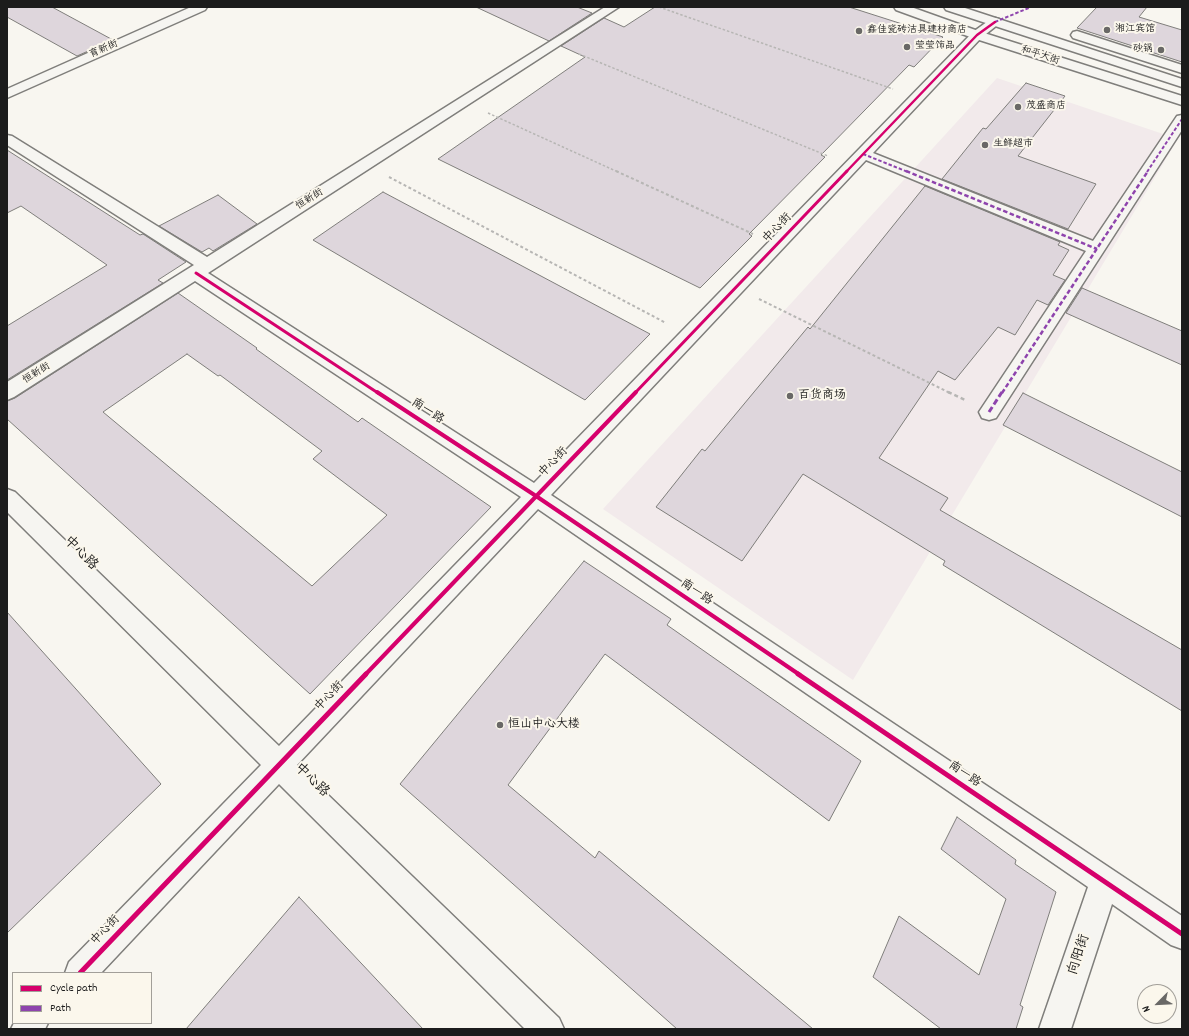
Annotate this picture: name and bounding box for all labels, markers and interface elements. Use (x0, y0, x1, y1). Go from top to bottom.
place label: 湘江宾馆 (1115, 24, 1155, 36)
place label: 鑫佳瓷砖洁具建材商店 (867, 25, 967, 37)
marker: 湘江宾馆 (1102, 25, 1112, 35)
marker: 鑫佳瓷砖洁具建材商店 (854, 26, 864, 36)
street label: 育新街 (88, 38, 120, 62)
place label: 莹莹饰品 (915, 41, 955, 53)
marker: 莹莹饰品 (902, 42, 912, 52)
street label: 和平大街 (1019, 44, 1061, 68)
place label: 砂锅 (1133, 44, 1153, 56)
marker: 砂锅 (1156, 45, 1166, 55)
place label: 茂盛商店 (1026, 101, 1066, 113)
marker: 茂盛商店 (1013, 102, 1023, 112)
place label: 生鲜超市 (993, 139, 1033, 151)
marker: 生鲜超市 (980, 140, 990, 150)
street label: 恒新街 (294, 187, 326, 213)
street label: 中心街 (760, 211, 796, 247)
street label: 恒新街 (21, 361, 53, 387)
place label: 百货商场 (798, 389, 846, 403)
marker: 百货商场 (785, 391, 795, 401)
street label: 南一路 (408, 396, 446, 428)
street label: 中心街 (536, 445, 572, 481)
street label: 中心路 (59, 533, 101, 575)
street label: 南一路 (677, 577, 715, 609)
street label: 中心街 (312, 679, 348, 715)
place label: 恒山中心大楼 (508, 718, 580, 732)
marker: 恒山中心大楼 (495, 720, 505, 730)
street label: 南一路 (945, 759, 983, 791)
street label: 中心路 (290, 760, 332, 802)
street label: 中心街 (88, 913, 124, 949)
street label: 向阳街 (1066, 932, 1094, 978)
legend (12, 972, 152, 1024)
text: Cycle path (50, 980, 98, 997)
north arrow (1137, 984, 1177, 1024)
text: Path (50, 1000, 71, 1017)
text: N (1139, 1003, 1155, 1014)

